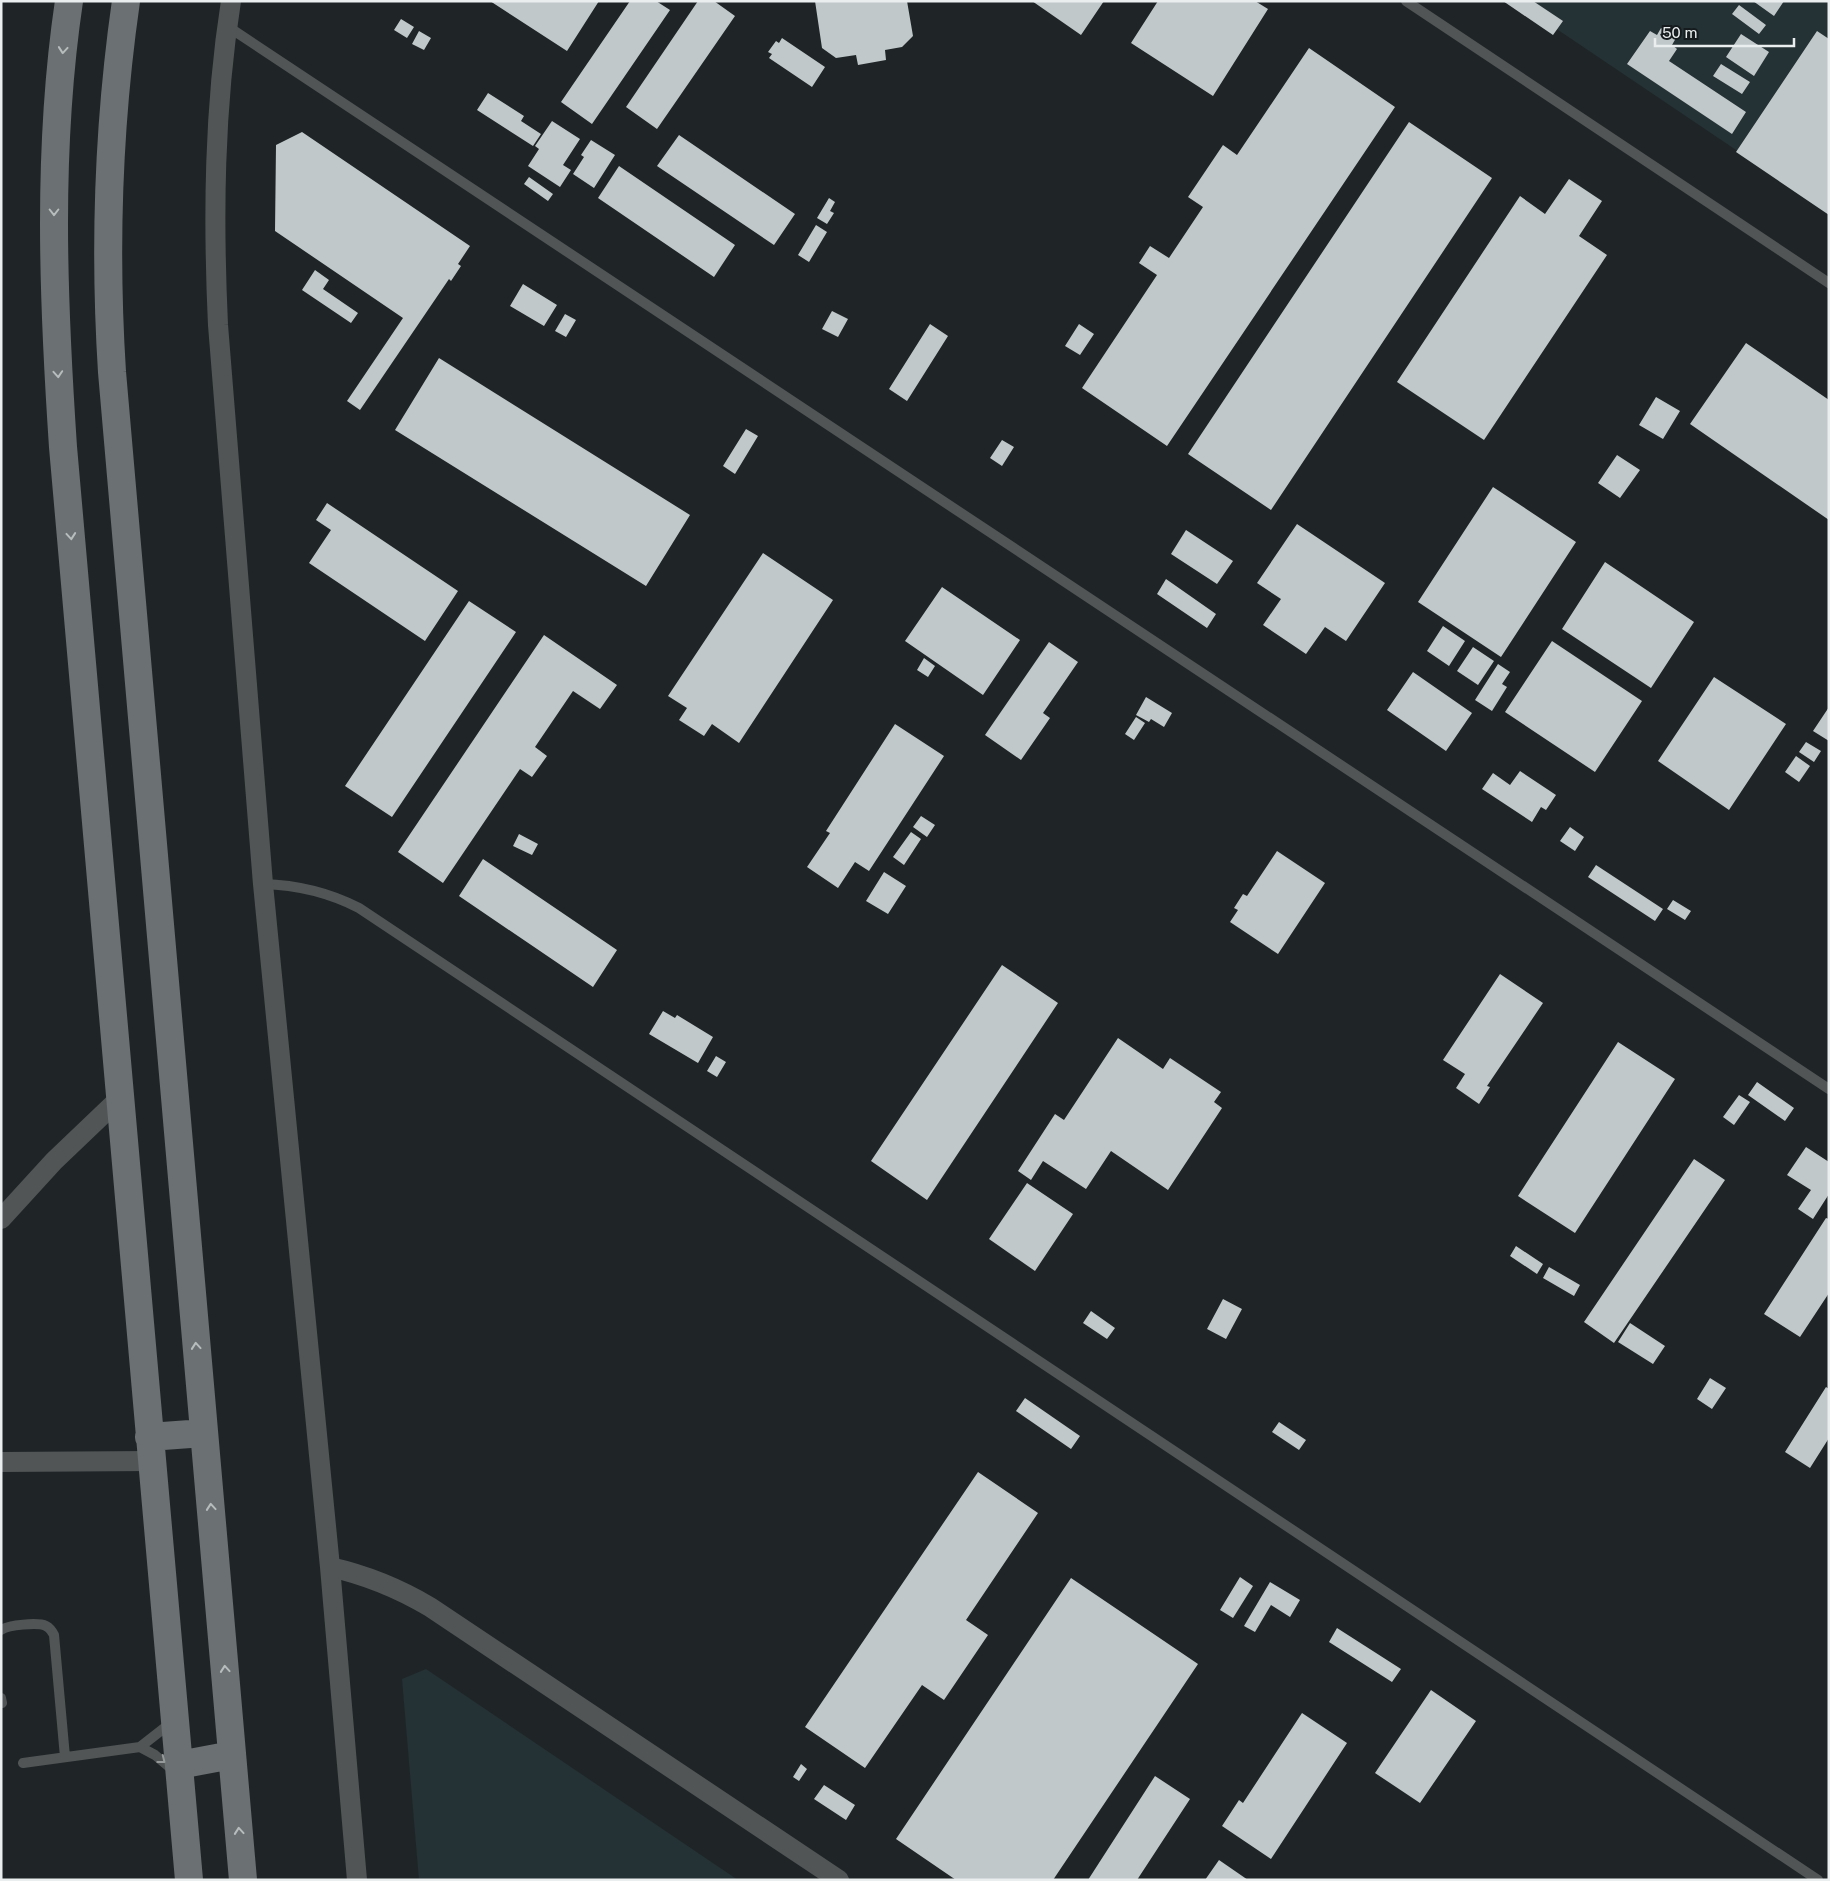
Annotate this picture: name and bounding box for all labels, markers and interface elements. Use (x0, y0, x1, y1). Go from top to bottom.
scale bar (1655, 15, 1794, 47)
text: 50 m (1662, 24, 1697, 41)
one-way arrow (58, 46, 69, 54)
one-way arrow (49, 208, 59, 216)
one-way arrow (52, 370, 63, 378)
one-way arrow (65, 532, 76, 540)
one-way arrow (191, 1341, 202, 1349)
one-way arrow (205, 1503, 216, 1511)
one-way arrow (219, 1665, 230, 1673)
one-way arrow (156, 1755, 165, 1763)
one-way arrow (234, 1827, 245, 1835)

